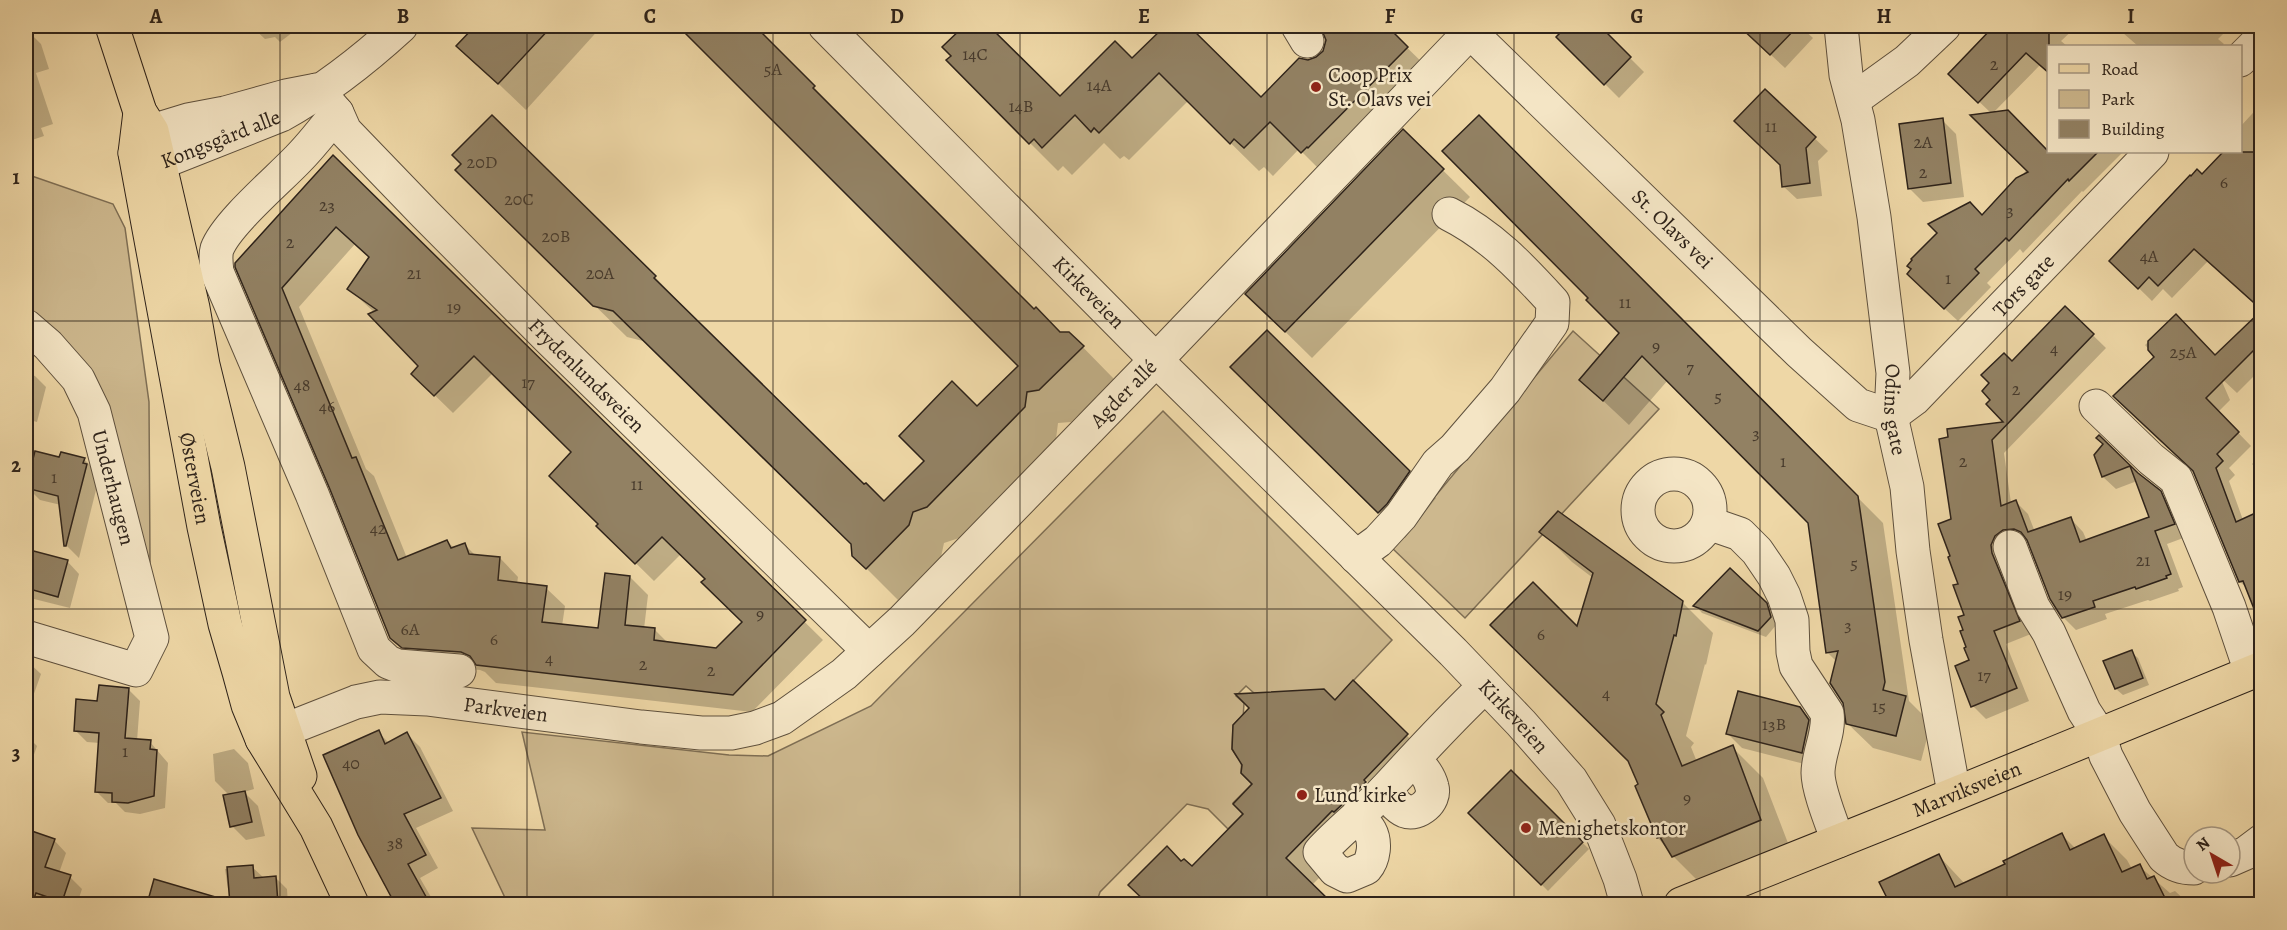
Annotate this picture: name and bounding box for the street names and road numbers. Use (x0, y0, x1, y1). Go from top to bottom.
street label: Kongsgård alle (157, 103, 284, 175)
street label: St. Olavs vei (1626, 183, 1720, 275)
street label: Tors gate (1986, 248, 2061, 323)
street label: Kirkeveien (1047, 250, 1131, 335)
street label: Frydenlundsveien (522, 312, 651, 439)
street label: Agder allé (1083, 353, 1163, 435)
street label: Odins gate (1877, 362, 1913, 458)
street label: Underhaugen (85, 427, 142, 548)
street label: Østerveien (173, 430, 217, 526)
street label: Kirkeveien (1472, 673, 1555, 759)
street label: Parkveien (462, 690, 550, 729)
street label: Marviksveien (1908, 754, 2025, 824)

